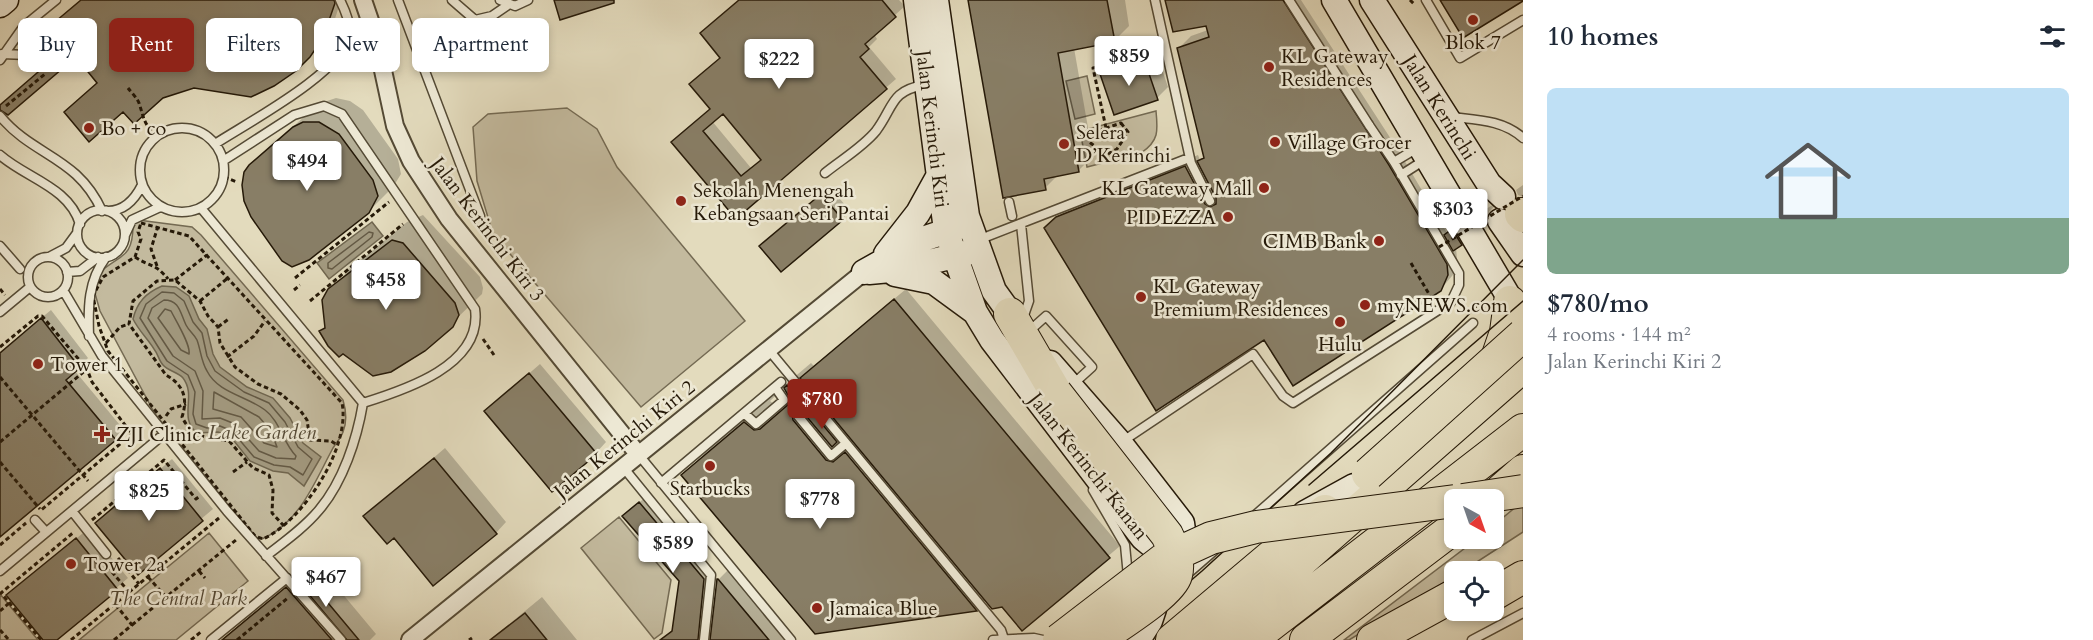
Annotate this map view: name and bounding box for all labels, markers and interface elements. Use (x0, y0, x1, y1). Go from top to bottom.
marker: Blok 7 (1466, 13, 1480, 27)
chip: Buy (18, 18, 97, 72)
chip: Rent (109, 18, 194, 72)
chip: Filters (206, 18, 302, 72)
chip: New (314, 18, 400, 72)
chip: Apartment (412, 18, 549, 72)
text: 10 homes (1547, 19, 1658, 54)
icon: filters (2036, 20, 2069, 53)
place label: Blok 7 (1445, 29, 1501, 56)
pin: $859 (1093, 36, 1165, 87)
pin: $222 (743, 39, 815, 90)
text: $859 (1109, 42, 1149, 69)
place label: KL Gateway Residences (1281, 43, 1389, 93)
text: $222 (759, 45, 799, 72)
street label: Jalan Kerinchi Kiri (909, 46, 956, 210)
street label: Jalan Kerinchi (1395, 47, 1483, 166)
marker: KL Gateway Residences (1262, 60, 1276, 74)
place label: Bo + co (101, 115, 167, 142)
place label: Selera D’Kerinchi (1076, 119, 1171, 169)
marker: Bo + co (82, 121, 96, 135)
icon: home (1754, 127, 1862, 235)
place label: Village Grocer (1287, 129, 1412, 156)
marker: Village Grocer (1268, 135, 1282, 149)
marker: Selera D’Kerinchi (1057, 137, 1071, 151)
pin: $494 (271, 141, 343, 192)
text: $494 (287, 147, 327, 174)
street label: Jalan Kerinchi Kiri 3 (423, 149, 551, 307)
place label: KL Gateway Mall (1102, 175, 1252, 202)
place label: Sekolah Menengah Kebangsaan Seri Pantai (693, 177, 890, 227)
marker: KL Gateway Mall (1257, 181, 1271, 195)
pin: $303 (1417, 189, 1489, 240)
marker: Sekolah Menengah Kebangsaan Seri Pantai (674, 194, 688, 208)
text: $303 (1433, 195, 1473, 222)
place label: PIDEZZA (1126, 204, 1217, 231)
marker: PIDEZZA (1221, 210, 1235, 224)
place label: CIMB Bank (1263, 228, 1367, 255)
marker: CIMB Bank (1372, 234, 1386, 248)
pin: $458 (350, 260, 422, 311)
text: $458 (366, 266, 406, 293)
place label: KL Gateway Premium Residences (1153, 273, 1328, 323)
text: $780/mo (1547, 286, 1649, 321)
marker: KL Gateway Premium Residences (1134, 290, 1148, 304)
place label: myNEWS.com (1377, 292, 1508, 319)
marker: myNEWS.com (1358, 298, 1372, 312)
marker: Hulu (1333, 315, 1347, 329)
text: 4 rooms · 144 m² (1547, 321, 1691, 348)
place label: Hulu (1318, 331, 1362, 358)
text: Jalan Kerinchi Kiri 2 (1547, 348, 1721, 375)
place label: Tower 1 (50, 351, 124, 378)
marker: Tower 1 (31, 357, 45, 371)
street label: Jalan Kerinchi Kiri 2 (546, 374, 701, 507)
pin: $780 (786, 379, 858, 430)
text: $780 (802, 385, 842, 412)
street label: Jalan Kerinchi Kanan (1021, 385, 1155, 546)
water label: Lake Garden (208, 418, 317, 447)
place label: ZJI Clinic (116, 421, 201, 448)
marker: ZJI Clinic (93, 425, 111, 443)
marker: Starbucks (703, 459, 717, 473)
pin: $825 (113, 471, 185, 522)
place label: Starbucks (670, 475, 750, 502)
text: $825 (129, 477, 169, 504)
pin: $778 (784, 479, 856, 530)
text: $778 (800, 485, 840, 512)
north arrow (1444, 489, 1504, 549)
map controls (1444, 489, 1504, 621)
pin: $589 (637, 523, 709, 574)
text: $589 (653, 529, 693, 556)
place label: Tower 2a (83, 551, 166, 578)
marker: Tower 2a (64, 557, 78, 571)
pin: $467 (290, 557, 362, 608)
button: locate (1444, 561, 1504, 621)
text: $467 (306, 563, 346, 590)
park label: The Central Park (109, 585, 247, 612)
place label: Jamaica Blue (826, 595, 937, 622)
marker: Jamaica Blue (810, 601, 824, 615)

